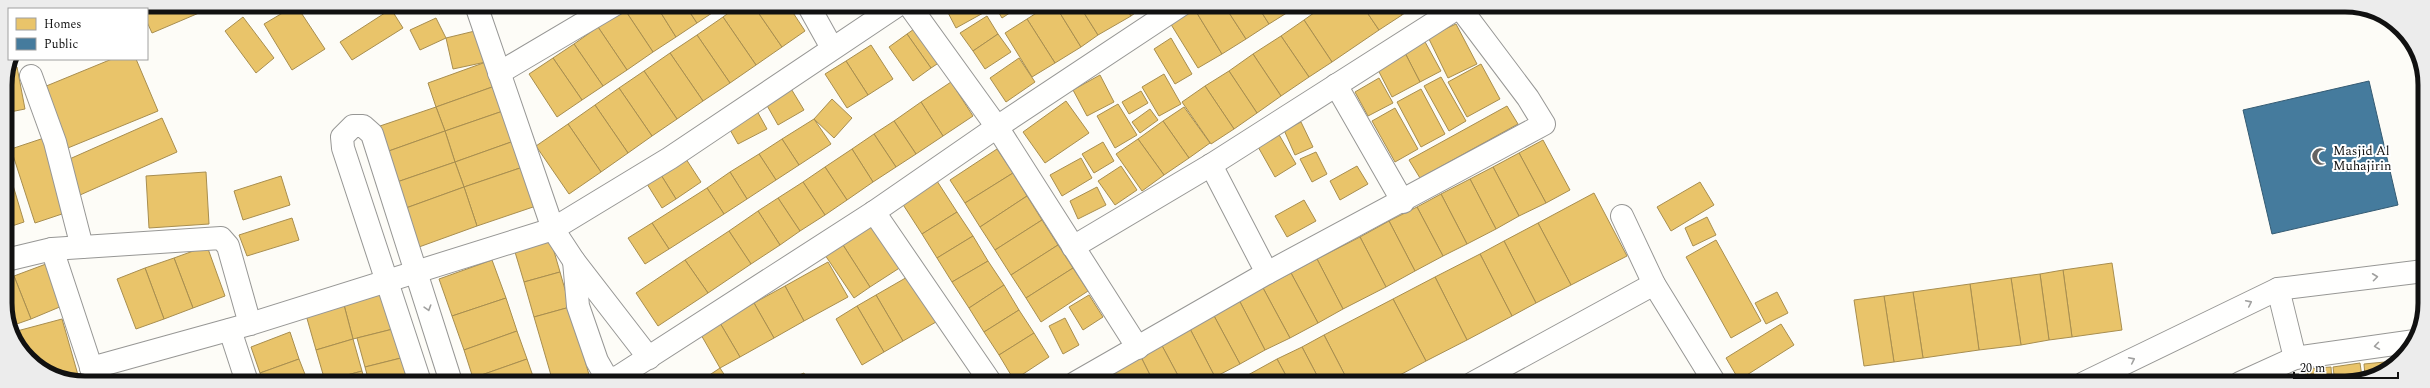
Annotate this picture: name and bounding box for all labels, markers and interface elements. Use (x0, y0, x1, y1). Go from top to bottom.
legend (8, 8, 148, 60)
text: Homes (44, 15, 82, 34)
text: Public (44, 35, 78, 54)
place label: Masjid Al Muhajirin (2333, 141, 2392, 176)
mosque icon: Masjid Al Muhajirin (2310, 147, 2330, 167)
one-way arrow (2372, 273, 2378, 282)
one-way arrow (2244, 300, 2252, 308)
one-way arrow (423, 304, 432, 311)
one-way arrow (2374, 341, 2380, 350)
scale bar (2294, 354, 2398, 380)
one-way arrow (2127, 357, 2135, 365)
text: 20 m (2300, 359, 2325, 378)

